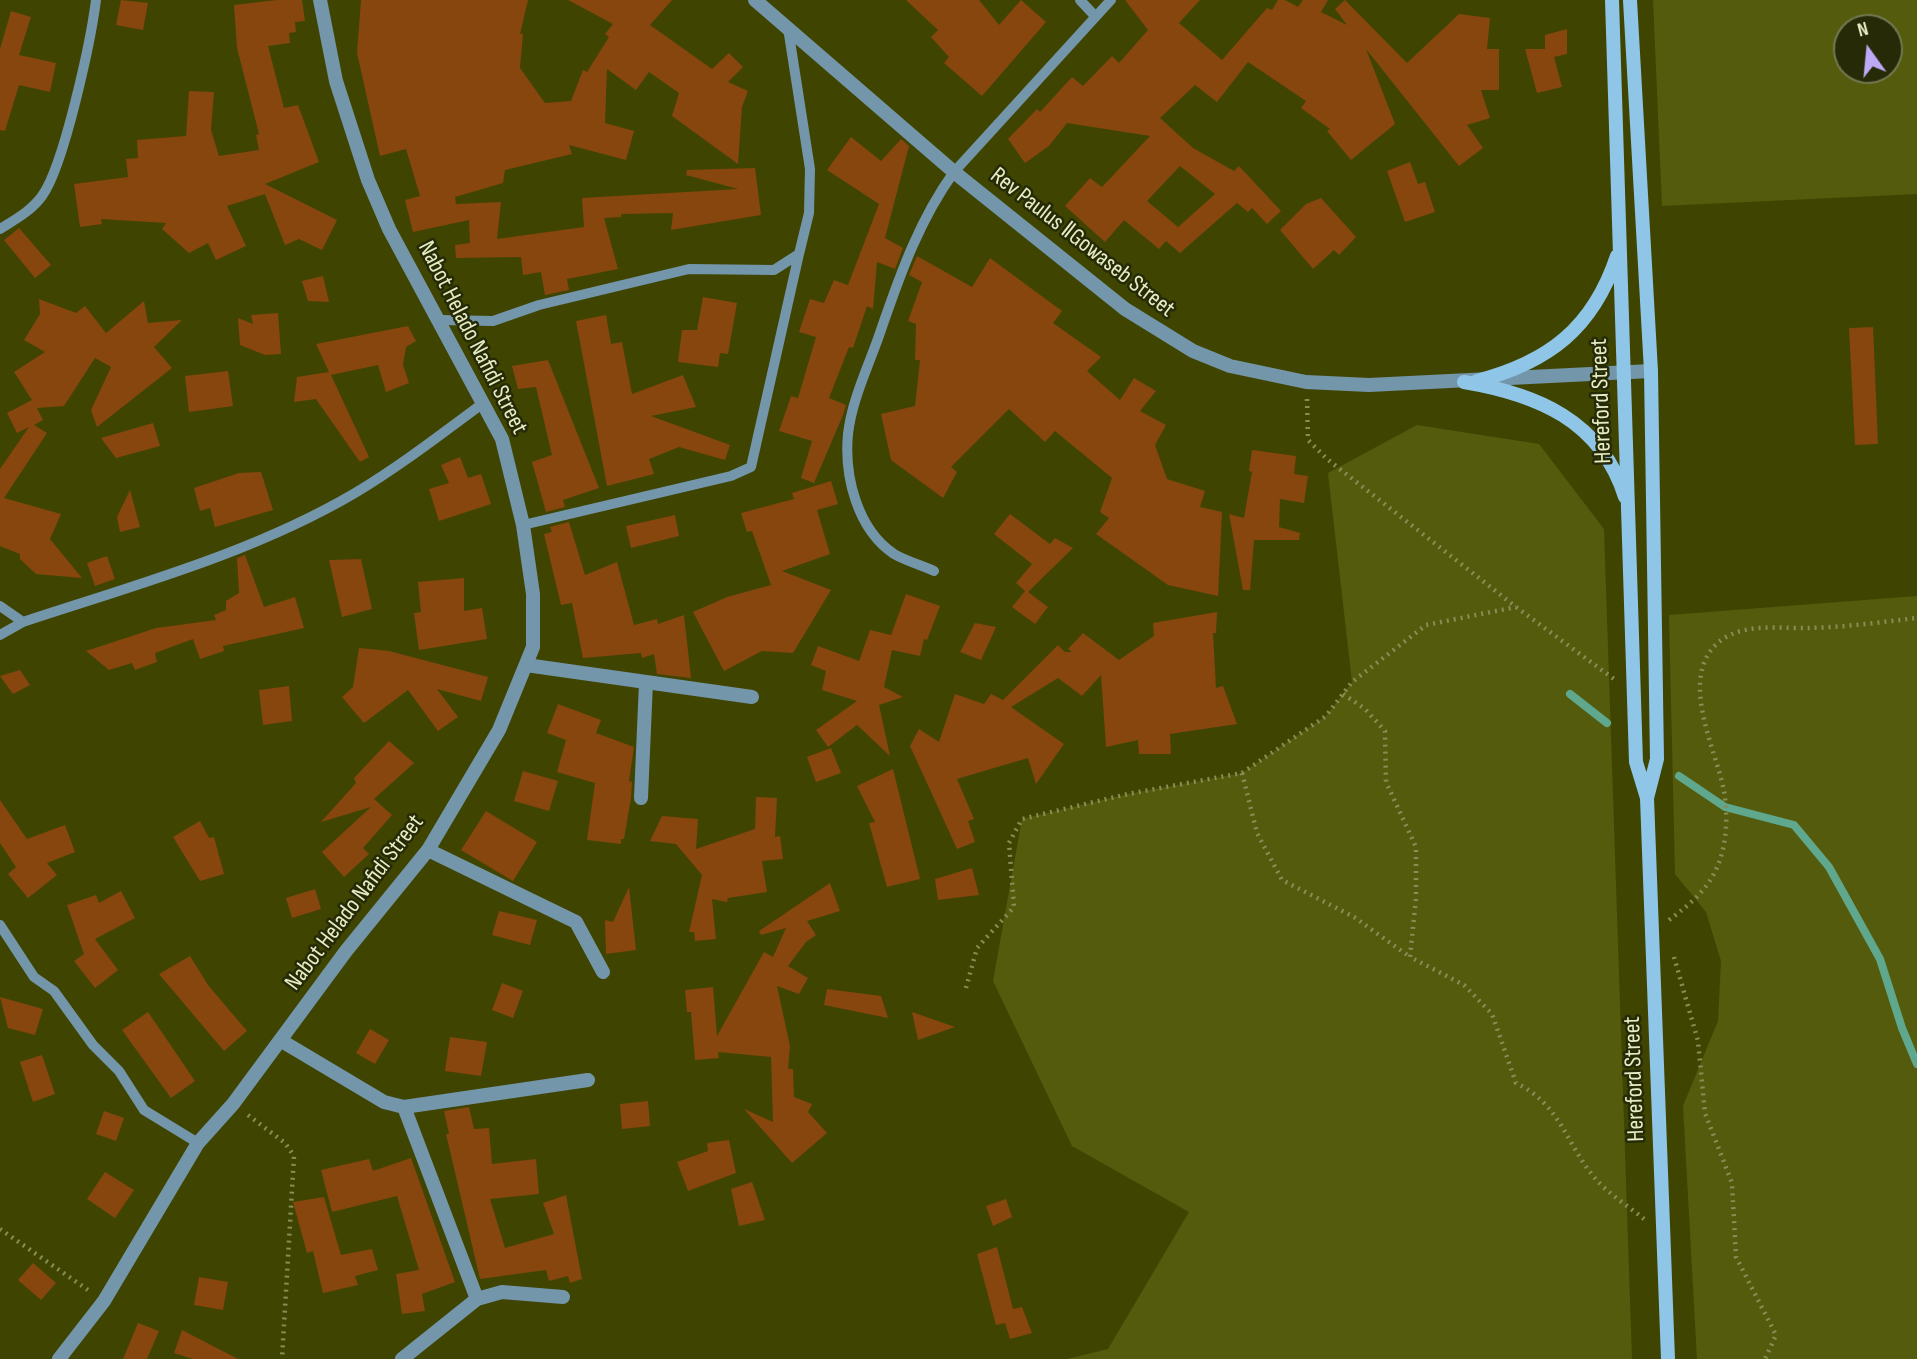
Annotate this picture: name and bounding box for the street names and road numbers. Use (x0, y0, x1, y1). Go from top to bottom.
street label: Rev Paulus ǁGowaseb Street (984, 162, 1180, 324)
street label: Nabot Helado Nafidi Street (411, 237, 533, 439)
street label: Hereford Street (1585, 338, 1619, 464)
street label: Nabot Helado Nafidi Street (279, 809, 431, 997)
street label: Hereford Street (1618, 1016, 1652, 1142)

